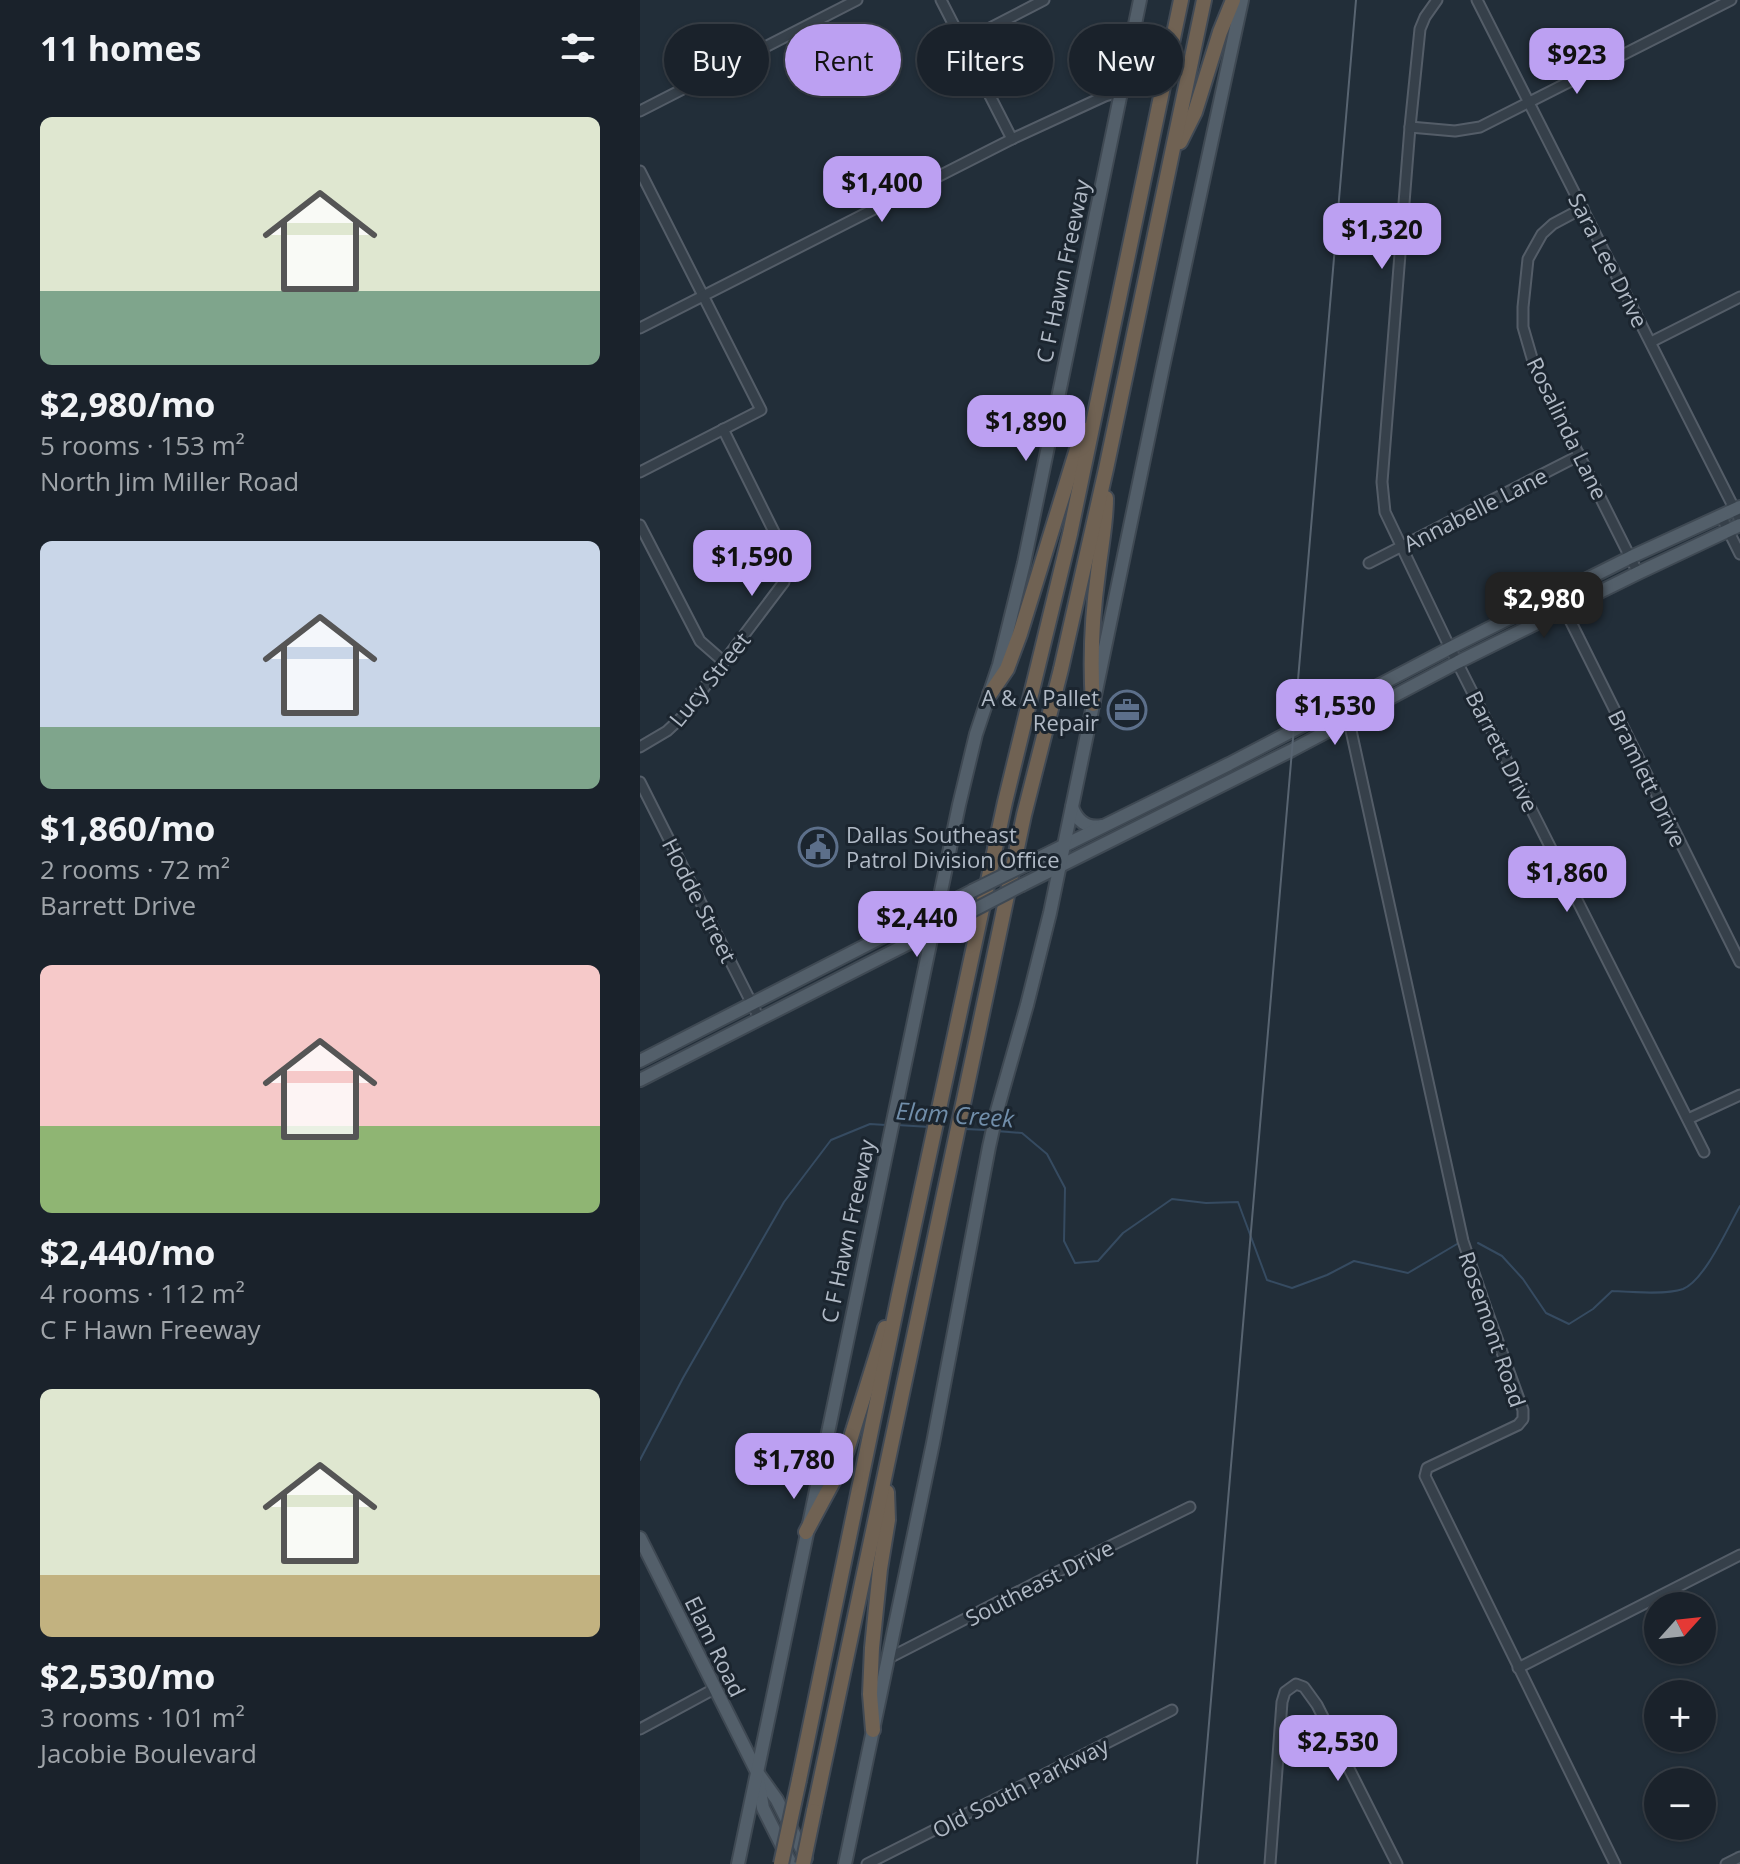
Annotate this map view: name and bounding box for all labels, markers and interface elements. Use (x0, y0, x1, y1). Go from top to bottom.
chip: Buy (664, 24, 769, 96)
chip: Rent (785, 24, 901, 96)
chip: Filters (917, 24, 1053, 96)
chip: New (1069, 24, 1183, 96)
text: 11 homes (40, 25, 201, 71)
icon: filters (556, 26, 600, 70)
pin: $923 (1530, 28, 1624, 96)
text: $923 (1547, 36, 1607, 72)
pin: $1,400 (817, 156, 947, 224)
text: $1,400 (841, 164, 923, 200)
icon: home (248, 169, 392, 313)
street label: C F Hawn Freeway (1028, 176, 1096, 365)
street label: Sara Lee Drive (1562, 188, 1656, 332)
pin: $1,320 (1317, 203, 1447, 271)
text: $1,320 (1341, 211, 1423, 247)
street label: Rosalinda Lane (1521, 352, 1615, 504)
text: $2,980/mo (40, 381, 215, 427)
pin: $1,890 (961, 395, 1091, 463)
text: $1,890 (985, 403, 1067, 439)
text: 5 rooms · 153 m² (40, 427, 245, 463)
street label: Annabelle Lane (1398, 460, 1552, 558)
text: North Jim Miller Road (40, 463, 299, 499)
pin: $1,590 (687, 530, 817, 598)
text: $1,590 (711, 538, 793, 574)
pin: $2,980 (1479, 572, 1609, 640)
text: $2,980 (1503, 580, 1585, 616)
icon: home (248, 593, 392, 737)
street label: Lucy Street (662, 625, 757, 733)
pin: $1,530 (1270, 679, 1400, 747)
place label: A & A Pallet Repair (981, 682, 1099, 737)
street label: Barrett Drive (1460, 685, 1546, 817)
text: $1,530 (1294, 687, 1376, 723)
office icon: A & A Pallet Repair (1106, 689, 1148, 731)
street label: Bramlett Drive (1602, 704, 1694, 852)
text: $1,860/mo (40, 805, 215, 851)
place label: Dallas Southeast Patrol Division Office (846, 819, 1060, 874)
public building icon: Dallas Southeast Patrol Division Office (797, 826, 839, 868)
street label: Hodde Street (656, 833, 744, 967)
pin: $1,860 (1502, 846, 1632, 914)
text: 2 rooms · 72 m² (40, 851, 230, 887)
text: $1,860 (1526, 854, 1608, 890)
text: Barrett Drive (40, 887, 196, 923)
pin: $2,440 (852, 891, 982, 959)
text: $2,440 (876, 899, 958, 935)
icon: home (248, 1017, 392, 1161)
water label: Elam Creek (895, 1093, 1016, 1135)
street label: C F Hawn Freeway (813, 1136, 881, 1325)
text: $2,440/mo (40, 1229, 215, 1275)
street label: Rosemont Road (1452, 1247, 1534, 1411)
text: 4 rooms · 112 m² (40, 1275, 245, 1311)
text: C F Hawn Freeway (40, 1311, 261, 1347)
pin: $1,780 (729, 1433, 859, 1501)
icon: home (248, 1441, 392, 1585)
text: $1,780 (753, 1441, 835, 1477)
street label: Southeast Drive (960, 1532, 1118, 1632)
street label: Elam Road (679, 1591, 753, 1701)
north arrow (1644, 1592, 1716, 1664)
map controls (1644, 1592, 1716, 1840)
text: $2,530/mo (40, 1653, 215, 1699)
button: + (1644, 1680, 1716, 1752)
text: 3 rooms · 101 m² (40, 1699, 245, 1735)
pin: $2,530 (1273, 1715, 1403, 1783)
text: $2,530 (1297, 1723, 1379, 1759)
street label: Old South Parkway (927, 1729, 1114, 1844)
text: Jacobie Boulevard (40, 1735, 257, 1771)
button: − (1644, 1768, 1716, 1840)

